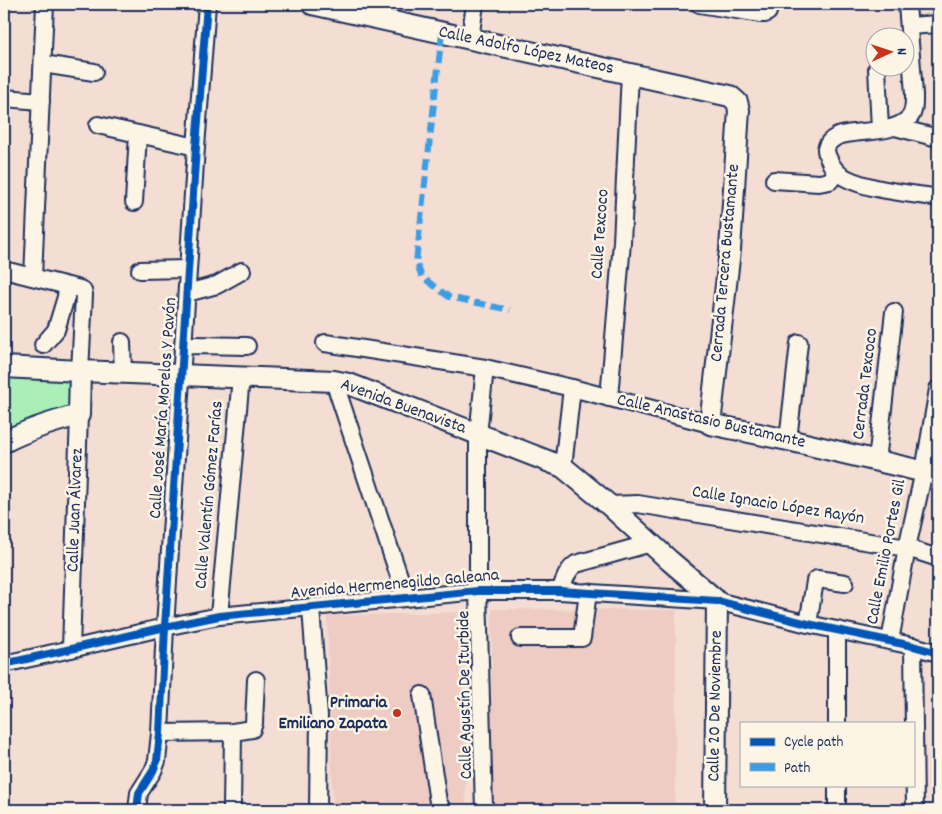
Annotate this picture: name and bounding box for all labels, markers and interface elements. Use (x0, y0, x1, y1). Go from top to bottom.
street label: Calle Adolfo López Mateos (436, 20, 616, 82)
north arrow (864, 28, 914, 78)
text: N (891, 47, 911, 55)
street label: Cerrada Tercera Bustamante (705, 163, 747, 363)
street label: Calle Texcoco (585, 188, 617, 280)
street label: Calle José María Morelos Y Pavón (144, 296, 184, 520)
street label: Cerrada Texcoco (847, 327, 885, 441)
street label: Avenida Buenavista (337, 373, 470, 442)
street label: Calle Anastasio Bustamante (614, 388, 808, 456)
street label: Calle Valentín Gómez Farías (189, 400, 231, 590)
street label: Calle Juan Álvarez (61, 447, 91, 572)
street label: Calle Emilio Portes Gil (861, 477, 913, 627)
street label: Calle Ignacio López Rayón (690, 480, 866, 532)
street label: Avenida Hermenegildo Galeana (290, 563, 501, 607)
street label: Calle Agustín De Iturbide (452, 610, 480, 780)
street label: Calle 20 De Noviembre (702, 630, 730, 782)
place label: Primaria Emiliano Zapata (278, 691, 388, 737)
marker: Primaria Emiliano Zapata (391, 707, 403, 719)
legend (740, 722, 914, 786)
text: Cycle path (784, 732, 844, 754)
text: Path (784, 758, 810, 780)

